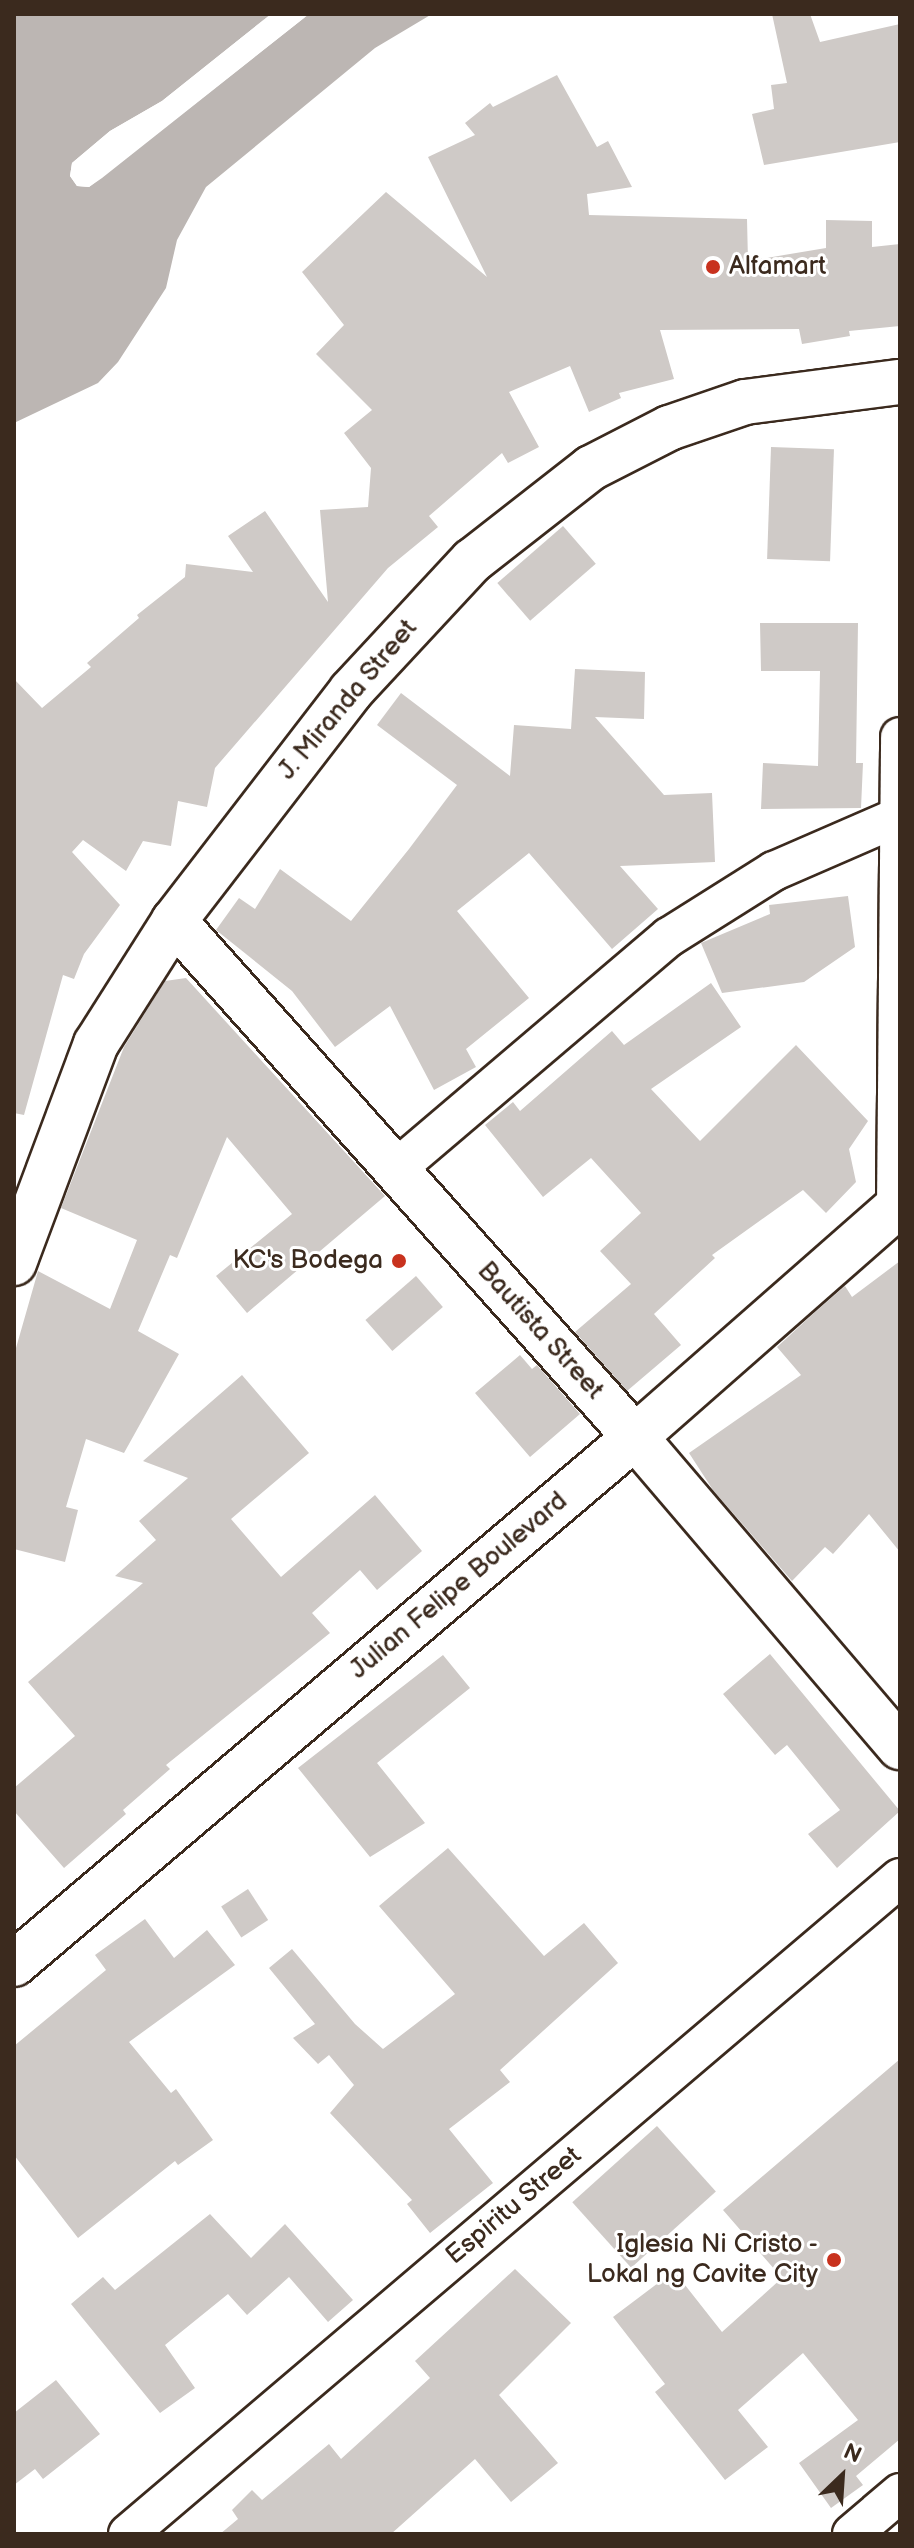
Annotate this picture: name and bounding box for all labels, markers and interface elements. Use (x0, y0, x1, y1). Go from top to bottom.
place label: Alfamart (729, 251, 826, 283)
marker: Alfamart (704, 258, 722, 276)
street label: J. Miranda Street (272, 613, 424, 787)
place label: KC's Bodega (233, 1245, 383, 1277)
marker: KC's Bodega (390, 1252, 408, 1270)
street label: Bautista Street (470, 1256, 610, 1406)
street label: Julian Felipe Boulevard (344, 1486, 574, 1686)
street label: Espiritu Street (440, 2140, 588, 2272)
place label: Iglesia Ni Cristo - Lokal ng Cavite City (587, 2229, 818, 2290)
marker: Iglesia Ni Cristo - Lokal ng Cavite City (825, 2251, 843, 2269)
north arrow (802, 2436, 882, 2516)
text: N (839, 2438, 866, 2470)

